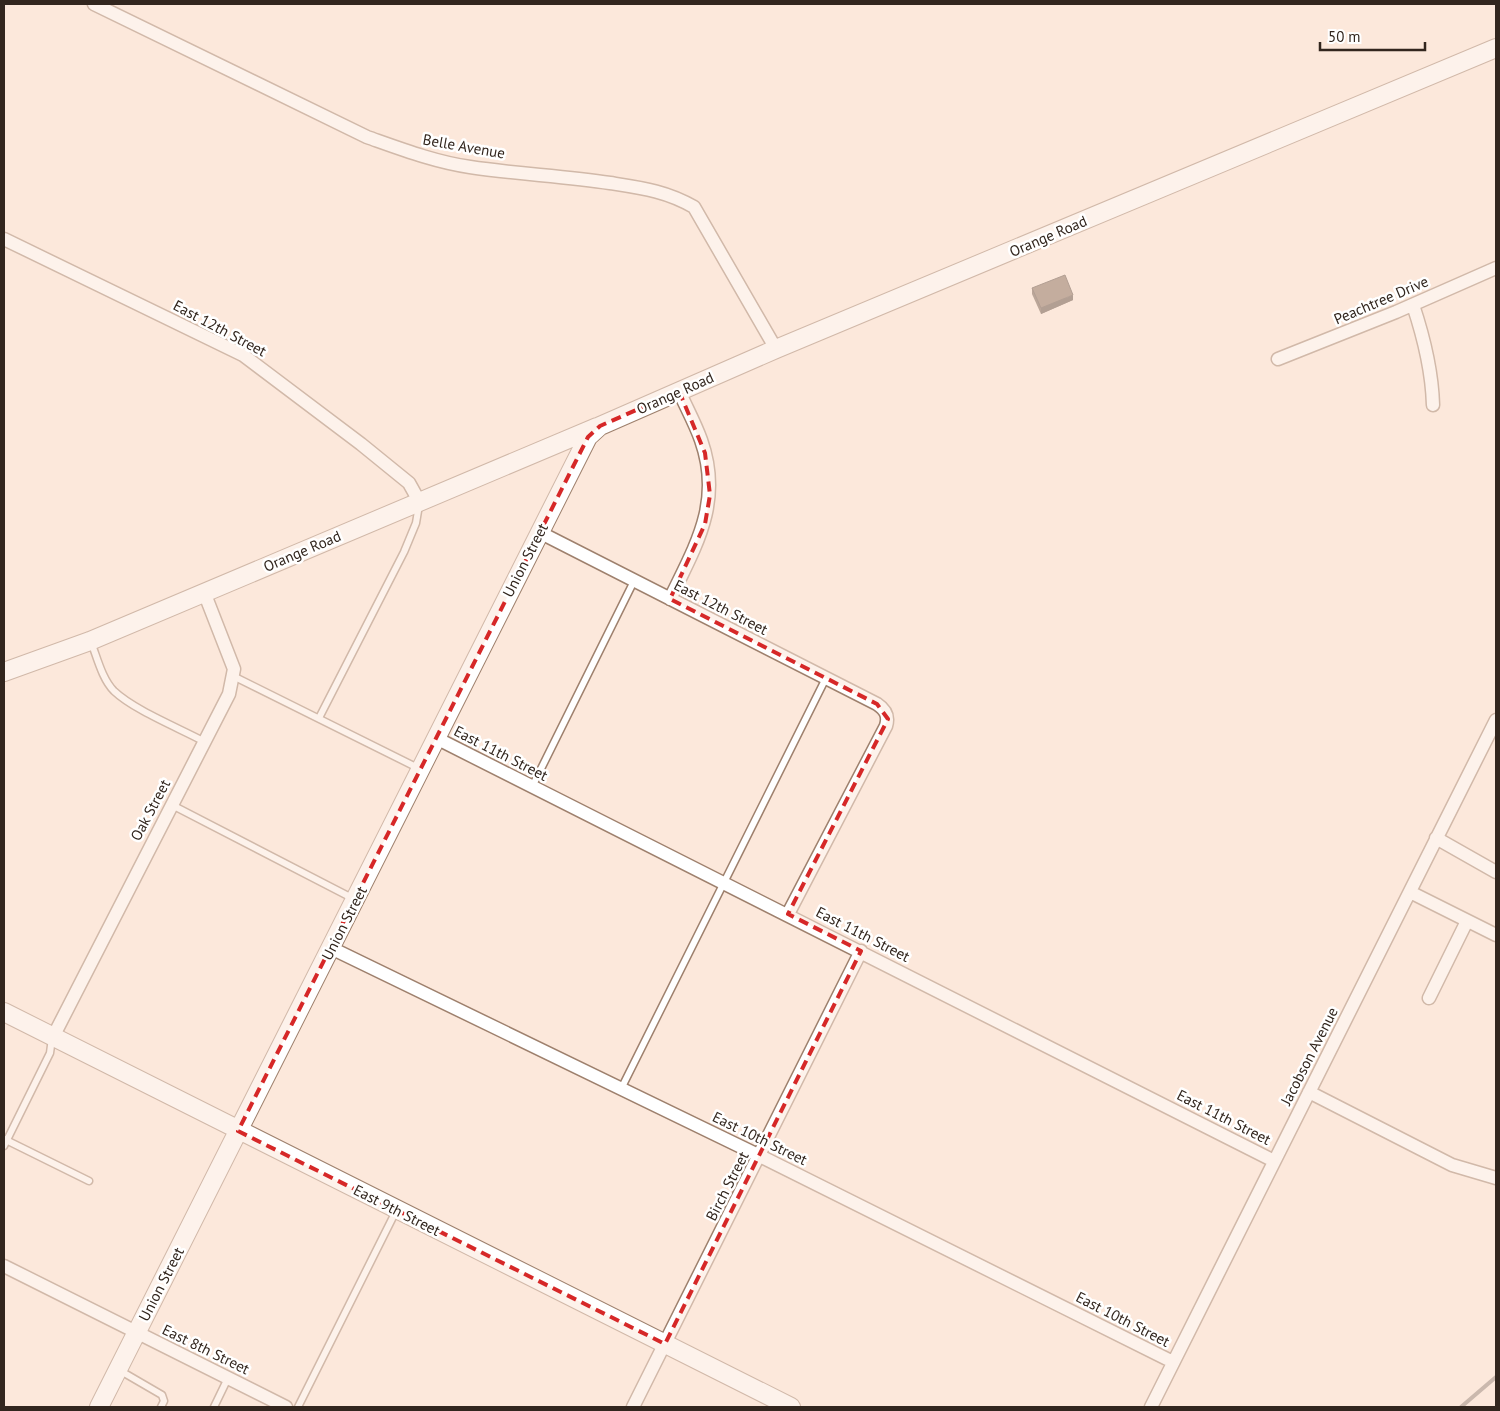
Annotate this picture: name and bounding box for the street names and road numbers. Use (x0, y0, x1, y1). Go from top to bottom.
street label: Belle Avenue (421, 129, 507, 163)
street label: Orange Road (1006, 211, 1090, 261)
street label: Peachtree Drive (1331, 272, 1431, 328)
street label: East 12th Street (170, 295, 270, 361)
street label: Orange Road (633, 368, 717, 418)
street label: Union Street (498, 520, 552, 600)
street label: Orange Road (260, 526, 344, 576)
street label: East 12th Street (671, 575, 771, 639)
street label: East 11th Street (451, 721, 551, 785)
street label: Oak Street (126, 776, 174, 844)
street label: Union Street (317, 883, 371, 963)
street label: East 11th Street (813, 902, 913, 966)
street label: Jacobson Avenue (1276, 1004, 1342, 1109)
street label: East 11th Street (1174, 1085, 1274, 1149)
street label: East 10th Street (710, 1107, 810, 1169)
street label: Birch Street (701, 1148, 753, 1224)
street label: East 9th Street (351, 1180, 443, 1240)
street label: Union Street (134, 1244, 188, 1324)
street label: East 10th Street (1073, 1287, 1173, 1351)
street label: East 8th Street (159, 1320, 253, 1378)

